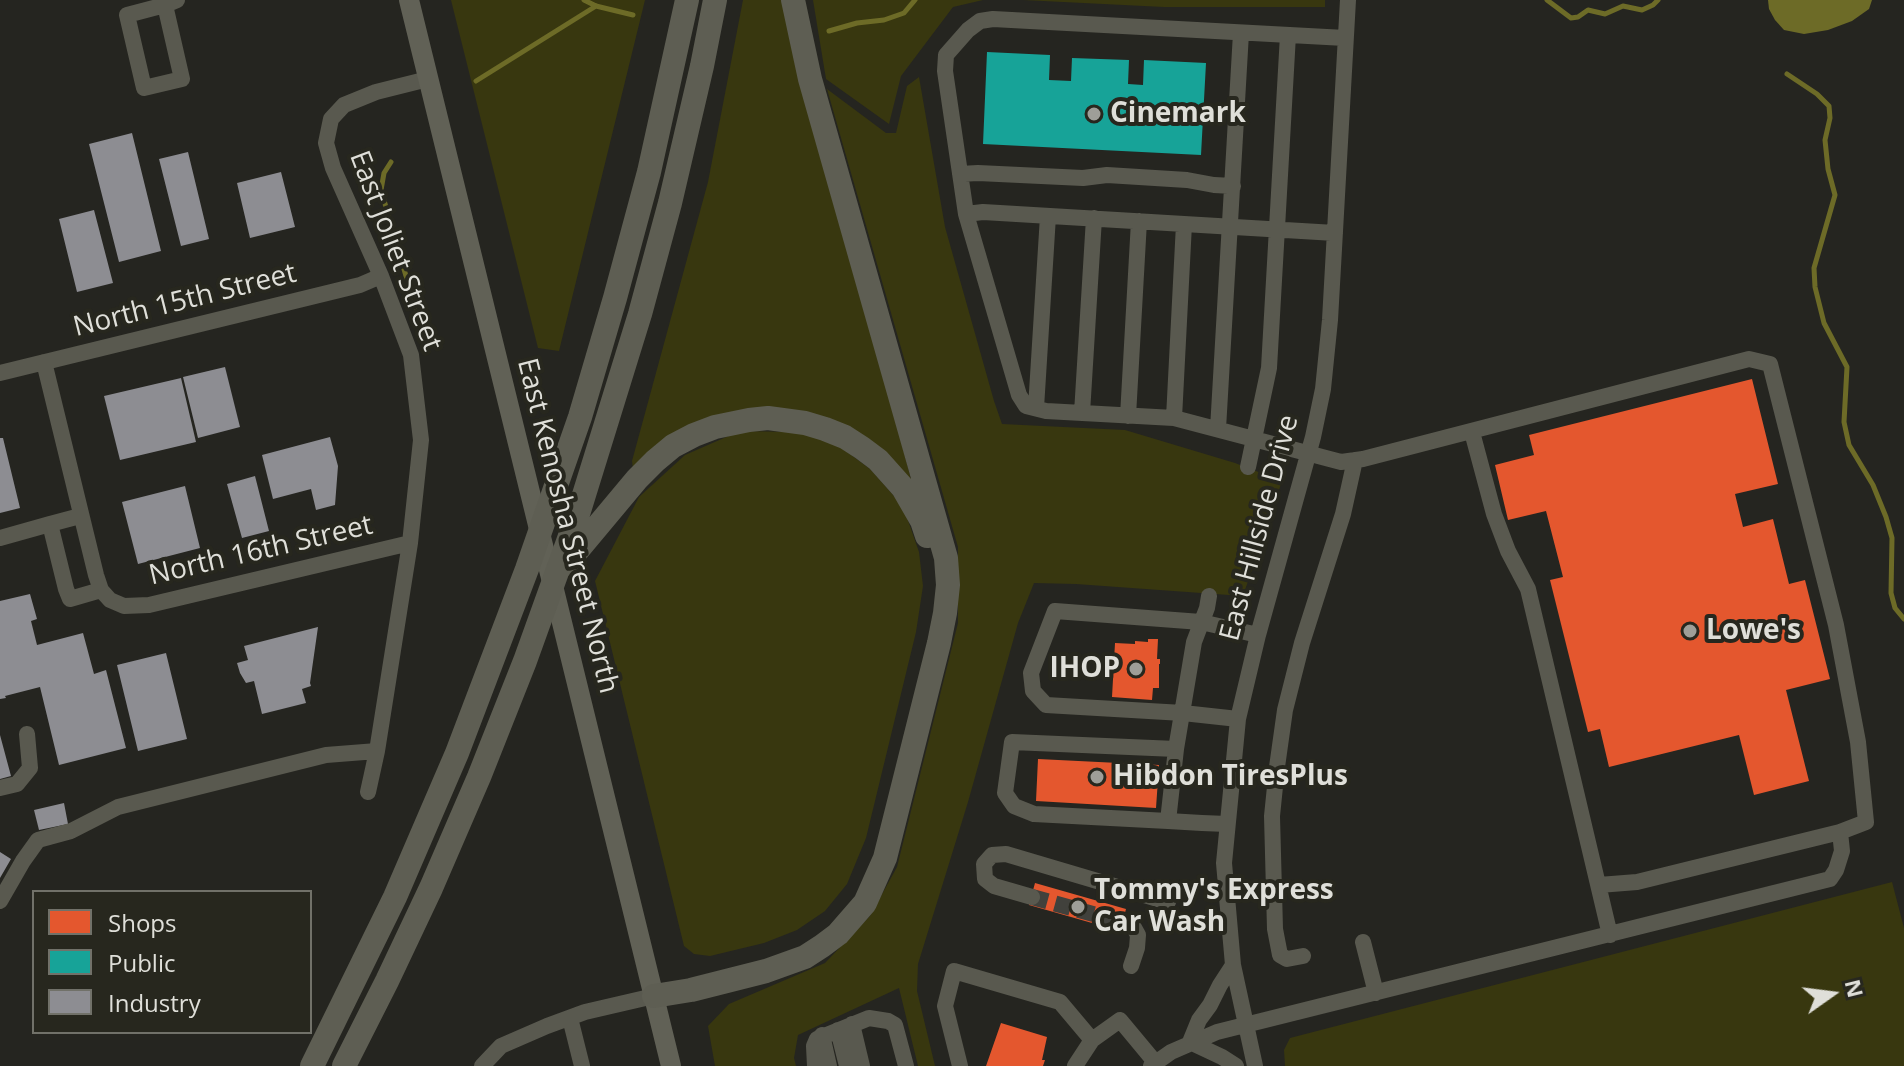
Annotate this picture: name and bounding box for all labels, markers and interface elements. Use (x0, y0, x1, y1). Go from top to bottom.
place label: Cinemark (1110, 97, 1246, 131)
marker: Cinemark (1085, 105, 1103, 123)
street label: East Joliet Street (341, 146, 449, 356)
street label: North 15th Street (70, 257, 300, 345)
street label: East Kenosha Street North (509, 355, 625, 697)
street label: East Hillside Drive (1214, 411, 1306, 645)
street label: North 16th Street (146, 509, 376, 593)
place label: Lowe's (1706, 614, 1801, 648)
marker: Lowe's (1681, 622, 1699, 640)
place label: IHOP (1049, 652, 1120, 686)
marker: IHOP (1127, 660, 1145, 678)
place label: Hibdon TiresPlus (1113, 760, 1348, 794)
marker: Hibdon TiresPlus (1088, 768, 1106, 786)
place label: Tommy's Express Car Wash (1094, 874, 1334, 940)
legend (32, 890, 312, 1034)
marker: Tommy's Express Car Wash (1069, 898, 1087, 916)
text: Shops (108, 906, 176, 939)
text: Public (108, 946, 175, 979)
north arrow (1792, 954, 1872, 1034)
text: N (1839, 976, 1872, 1000)
text: Industry (108, 986, 201, 1019)

